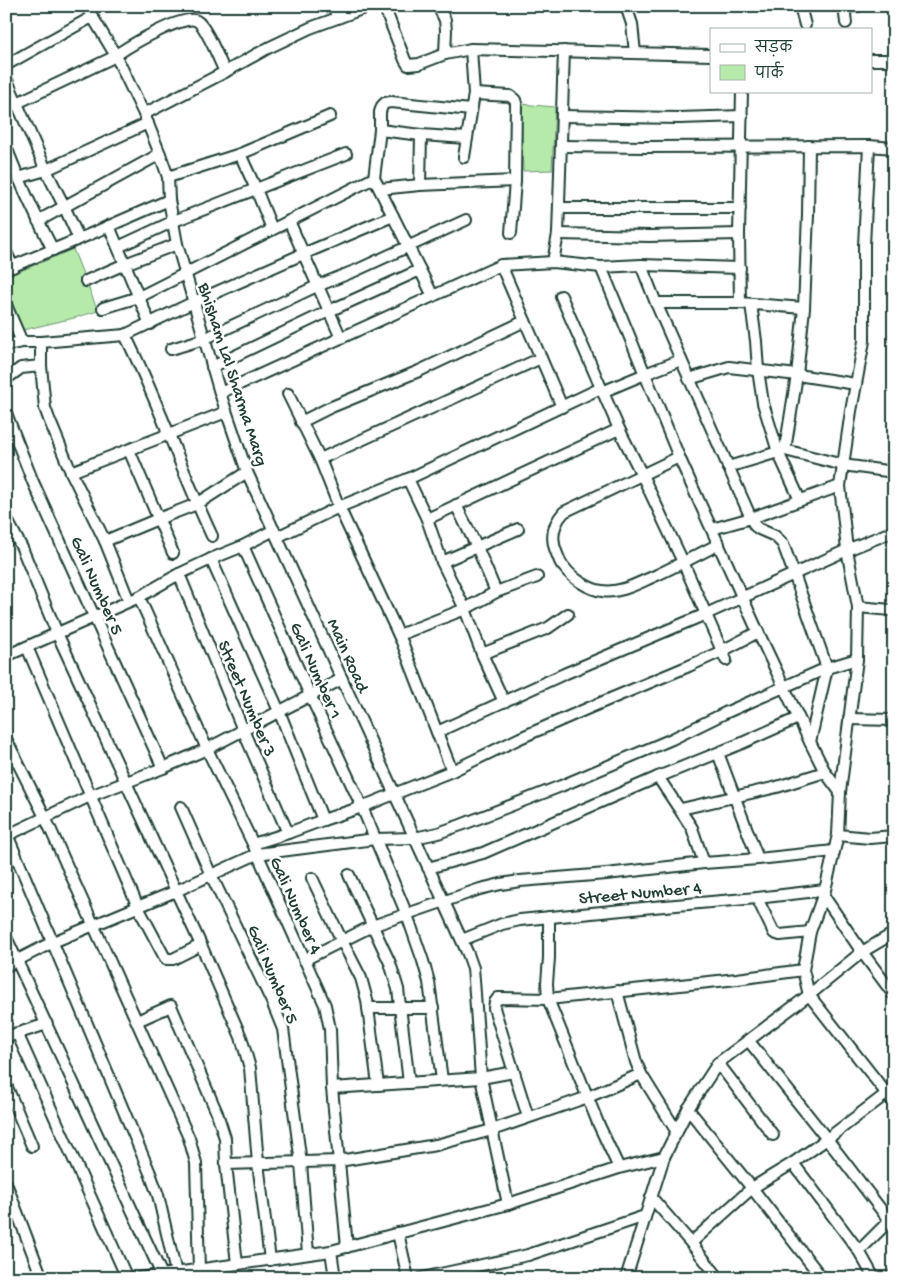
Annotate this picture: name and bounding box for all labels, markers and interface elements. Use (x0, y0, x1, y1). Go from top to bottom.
legend (710, 28, 872, 92)
text: सड़क (754, 40, 793, 58)
text: पार्क (754, 61, 785, 84)
street label: Bhisham Lal Sharma Marg (192, 280, 271, 469)
street label: Gali Number 5 (65, 534, 127, 638)
street label: Main Road (321, 616, 373, 697)
street label: Gali Number 1 (284, 620, 345, 722)
street label: Street Number 3 (212, 638, 280, 760)
street label: Gali Number 4 (264, 854, 326, 958)
street label: Street Number 4 (578, 879, 703, 910)
street label: Gali Number 5 (241, 922, 302, 1028)

